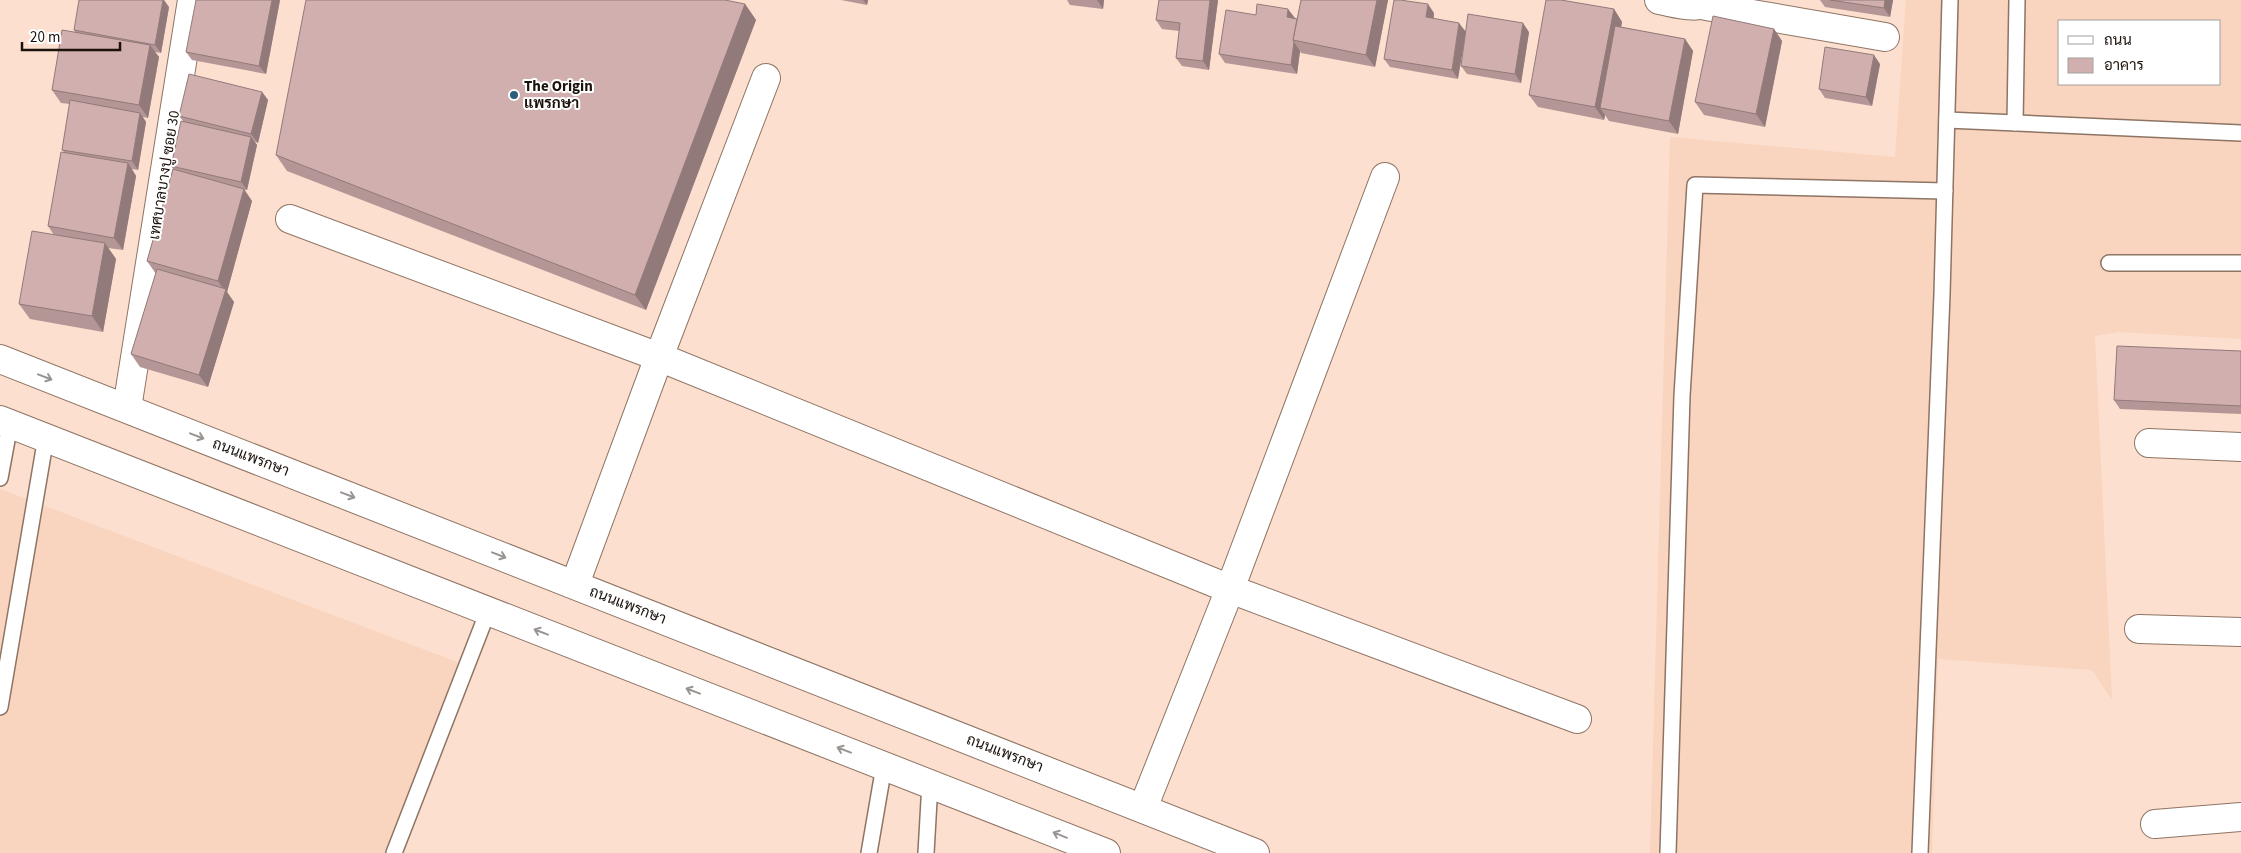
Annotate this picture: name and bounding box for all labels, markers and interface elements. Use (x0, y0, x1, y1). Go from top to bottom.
scale bar (22, 20, 120, 52)
legend (2058, 20, 2221, 85)
text: 20 m (30, 27, 60, 48)
text: ถนน (2104, 30, 2132, 51)
text: อาคาร (2104, 55, 2144, 76)
place label: The Origin แพรกษา (524, 76, 593, 114)
marker: The Origin แพรกษา (508, 89, 520, 101)
street label: เทศบาลบางปู ซอย 30 (144, 109, 185, 241)
one-way arrow (38, 373, 53, 382)
one-way arrow (189, 432, 204, 441)
street label: ถนนแพรกษา (209, 433, 292, 482)
one-way arrow (340, 491, 355, 500)
one-way arrow (491, 550, 506, 560)
street label: ถนนแพรกษา (586, 581, 669, 630)
one-way arrow (534, 627, 549, 636)
one-way arrow (685, 686, 701, 695)
street label: ถนนแพรกษา (963, 729, 1046, 778)
one-way arrow (837, 745, 852, 754)
one-way arrow (1053, 830, 1069, 839)

